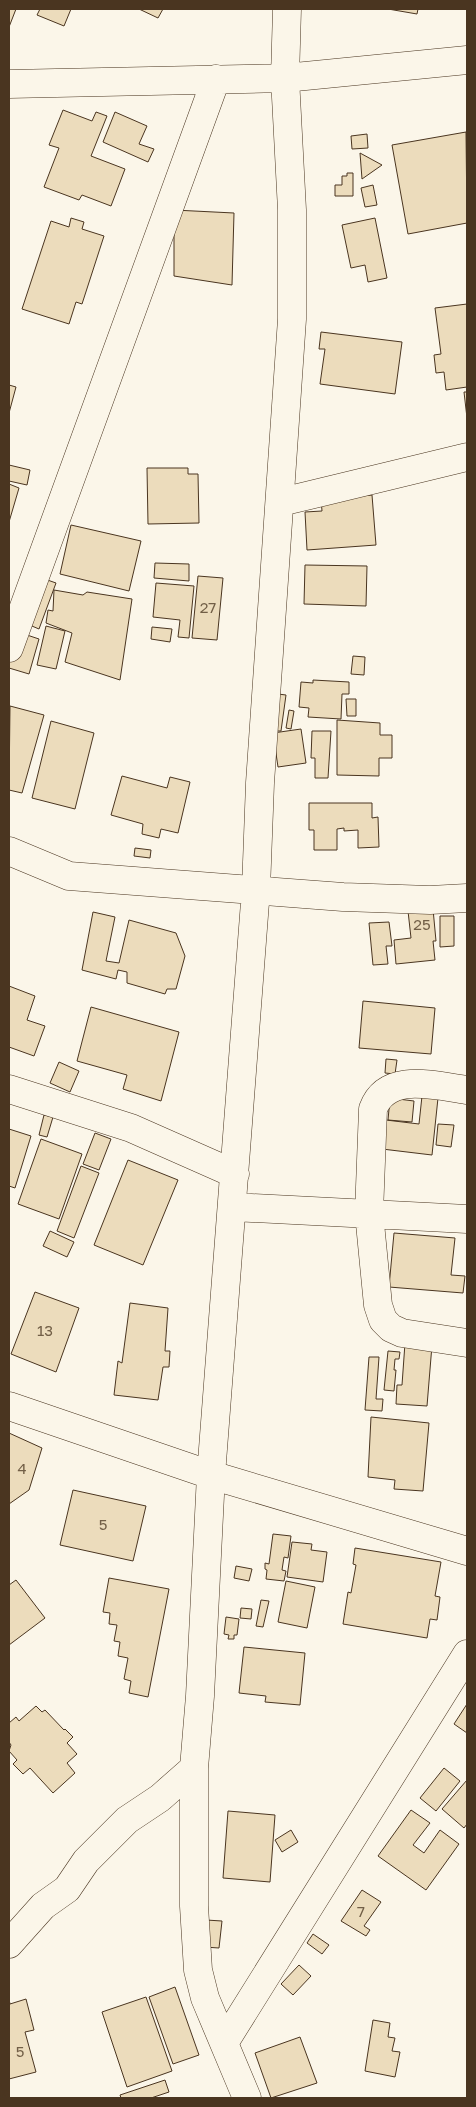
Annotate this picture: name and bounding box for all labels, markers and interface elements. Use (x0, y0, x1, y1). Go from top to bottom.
house number: 27 (200, 598, 216, 616)
house number: 25 (413, 915, 431, 933)
house number: 13 (37, 1321, 53, 1339)
house number: 4 (17, 1459, 27, 1477)
house number: 5 (99, 1515, 107, 1533)
house number: 7 (357, 1902, 365, 1920)
house number: 5 (16, 2042, 24, 2060)

